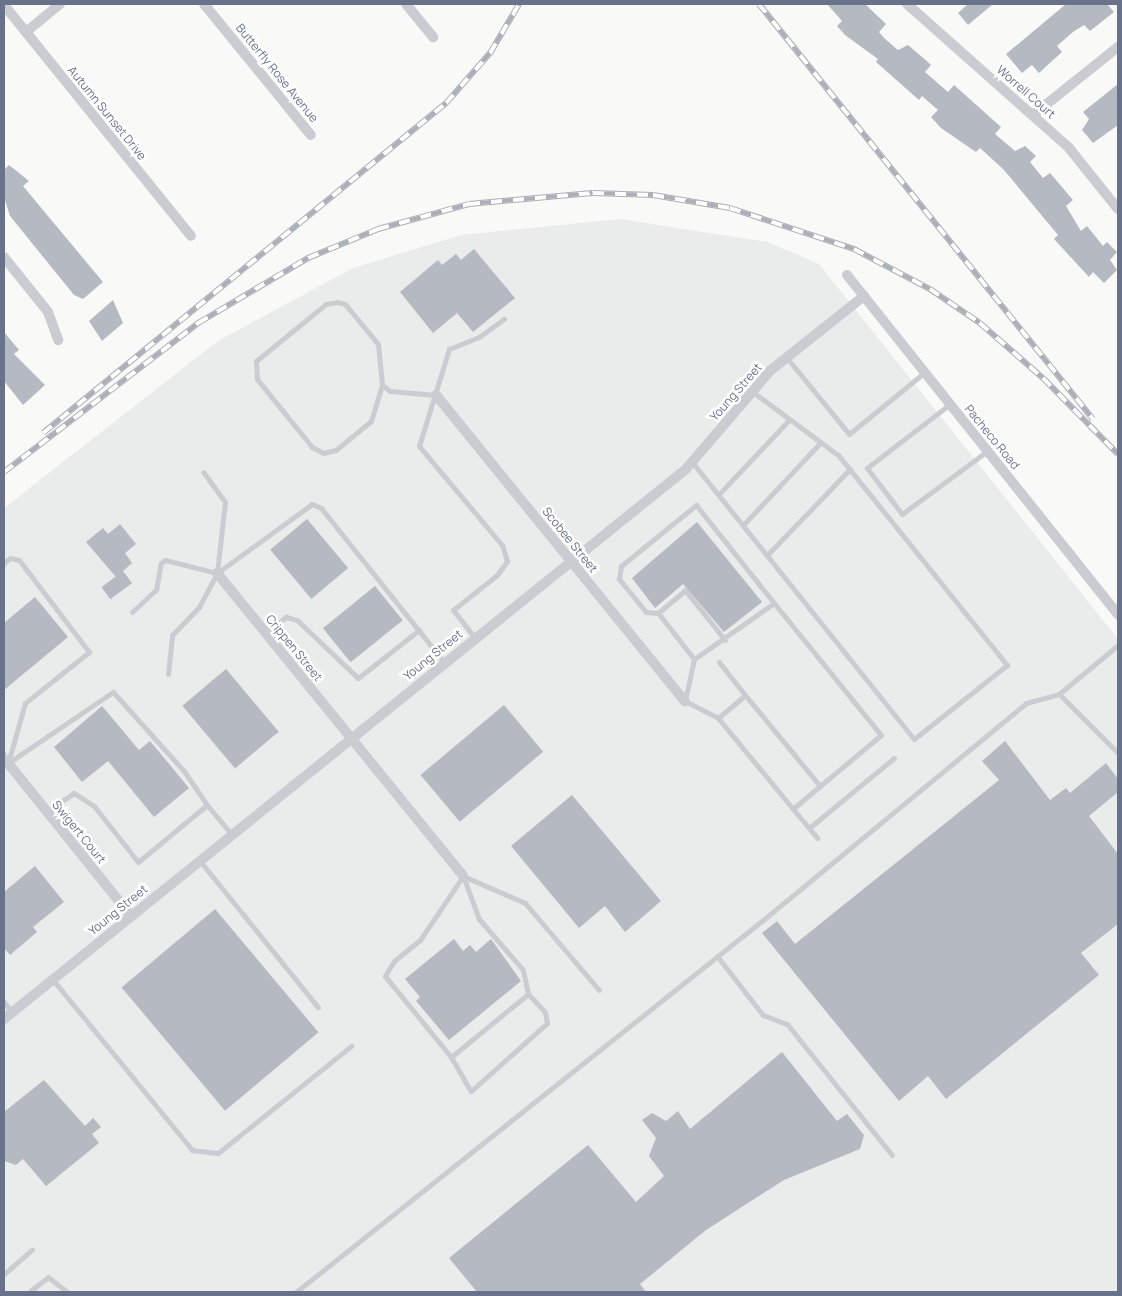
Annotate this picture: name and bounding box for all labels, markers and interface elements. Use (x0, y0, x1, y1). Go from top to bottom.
street label: Butterfly Rose Avenue (233, 21, 321, 125)
street label: Autumn Sunset Drive (65, 63, 149, 163)
street label: Worrell Court (994, 63, 1058, 121)
street label: Young Street (707, 360, 765, 424)
street label: Pacheco Road (962, 402, 1022, 472)
street label: Scobee Street (539, 504, 601, 576)
street label: Crippen Street (263, 612, 325, 684)
street label: Young Street (401, 627, 465, 683)
street label: Swigert Court (49, 798, 109, 866)
street label: Young Street (86, 882, 150, 938)

